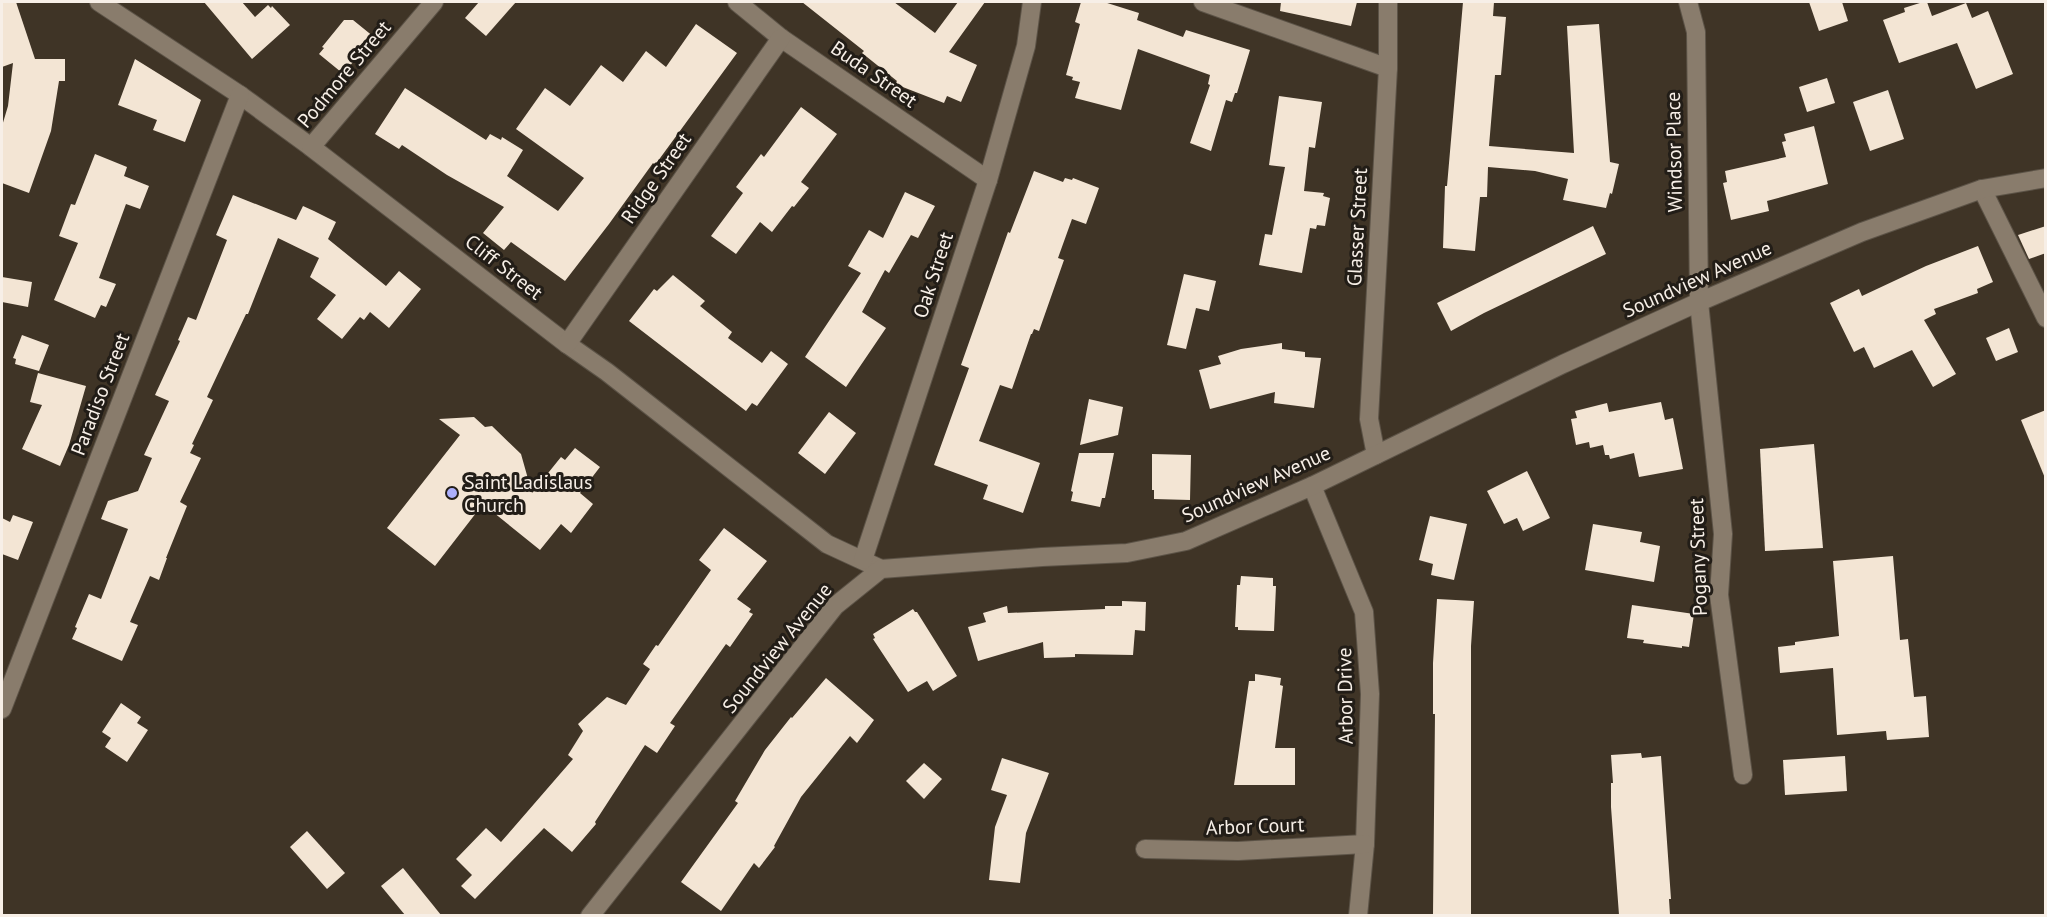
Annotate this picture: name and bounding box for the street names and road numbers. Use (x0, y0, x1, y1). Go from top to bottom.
street label: Podmore Street (292, 15, 397, 133)
street label: Buda Street (826, 35, 922, 113)
street label: Windsor Place (1660, 92, 1688, 212)
street label: Ridge Street (615, 127, 697, 229)
street label: Glasser Street (1341, 167, 1373, 287)
street label: Cliff Street (460, 228, 548, 306)
street label: Oak Street (907, 228, 959, 321)
street label: Soundview Avenue (1619, 235, 1775, 323)
street label: Paradiso Street (65, 329, 135, 459)
street label: Soundview Avenue (1178, 440, 1334, 528)
street label: Pogany Street (1683, 497, 1713, 616)
street label: Soundview Avenue (717, 578, 837, 718)
street label: Arbor Drive (1331, 647, 1359, 745)
street label: Arbor Court (1205, 811, 1305, 841)

